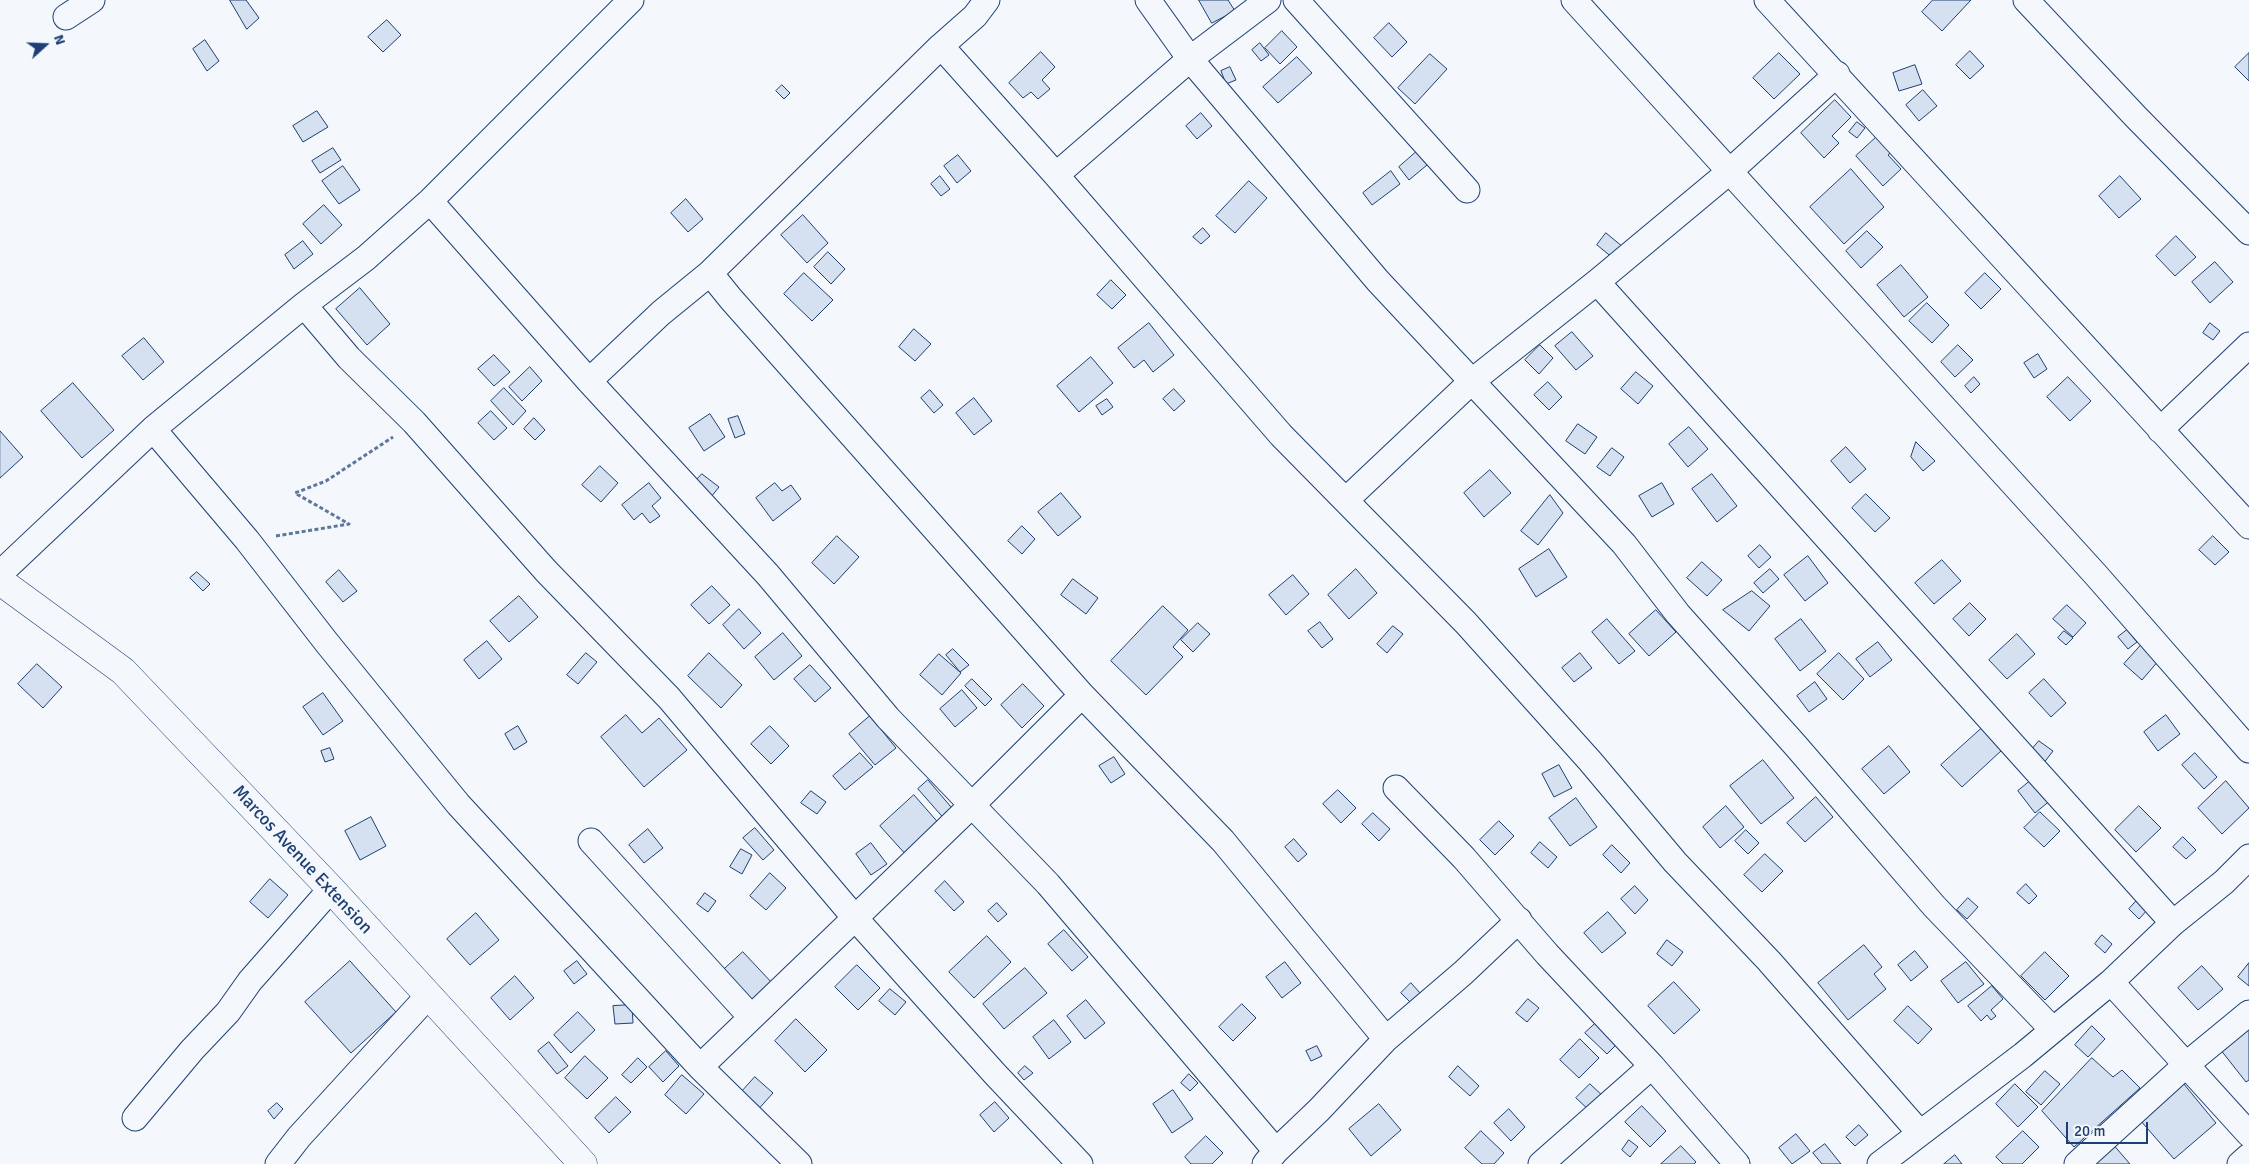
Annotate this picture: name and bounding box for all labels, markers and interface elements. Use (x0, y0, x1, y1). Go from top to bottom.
north arrow (20, 20, 70, 70)
text: N (50, 32, 69, 47)
street label: Marcos Avenue Extension (228, 781, 376, 939)
scale bar (2069, 1112, 2152, 1144)
text: 20 m (2074, 1122, 2105, 1140)

